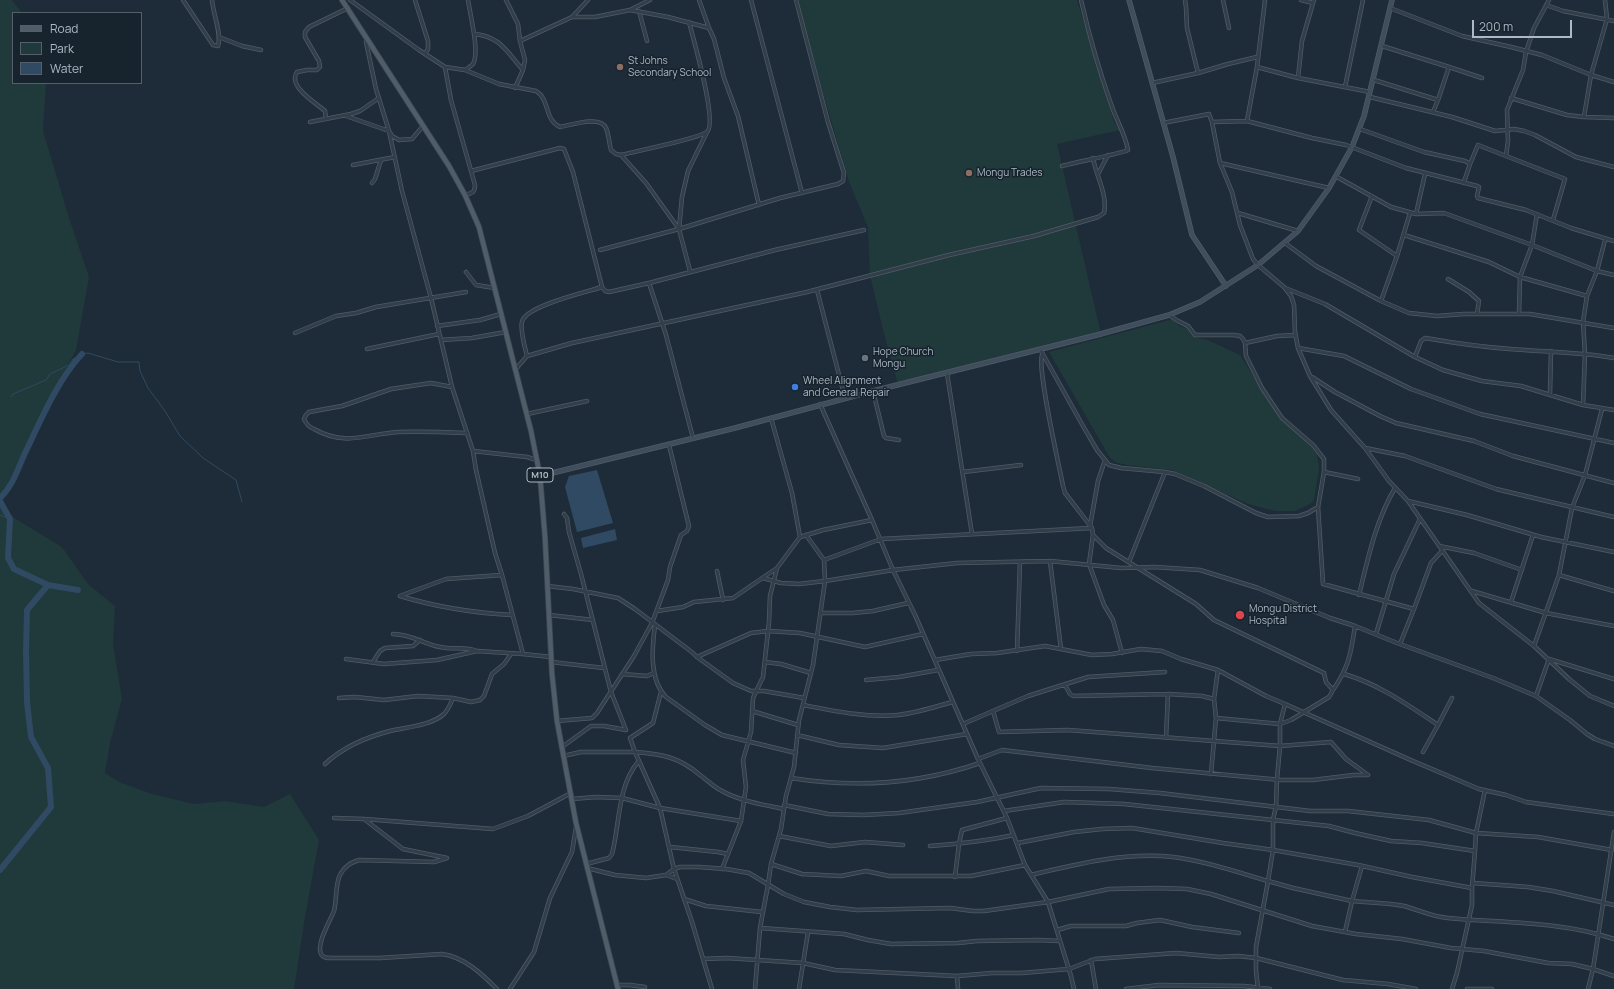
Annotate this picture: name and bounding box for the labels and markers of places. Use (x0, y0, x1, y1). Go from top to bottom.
place label: St Johns Secondary School (628, 55, 711, 78)
marker: St Johns Secondary School (615, 62, 625, 72)
place label: Mongu Trades (977, 167, 1043, 179)
marker: Mongu Trades (964, 168, 974, 178)
place label: Hope Church Mongu (873, 346, 934, 370)
marker: Hope Church Mongu (860, 353, 870, 363)
place label: Wheel Alignment and General Repair (803, 375, 890, 398)
marker: Wheel Alignment and General Repair (790, 382, 800, 392)
place label: Mongu District Hospital (1249, 603, 1317, 626)
marker: Mongu District Hospital (1234, 609, 1246, 621)

